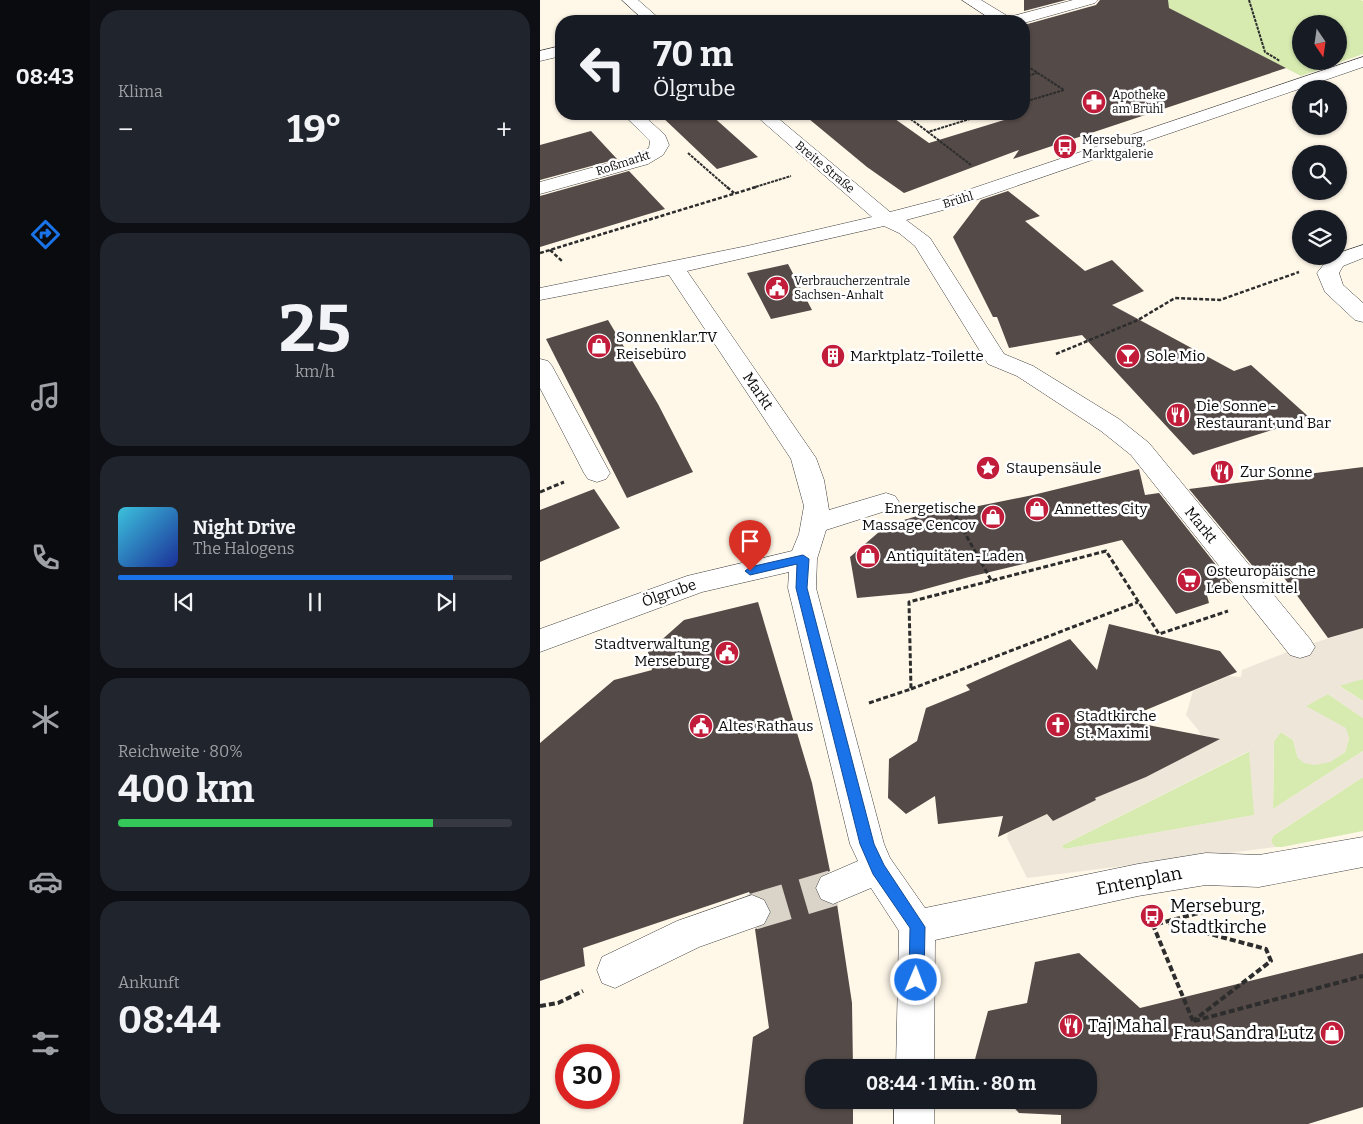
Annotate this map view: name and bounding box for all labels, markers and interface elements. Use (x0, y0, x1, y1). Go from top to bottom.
north arrow (1292, 15, 1348, 70)
map controls (1292, 15, 1347, 265)
text: 70 m (653, 33, 733, 75)
icon: left (570, 35, 635, 100)
text: 08:43 (16, 63, 74, 90)
text: Ölgrube (653, 75, 736, 102)
button: sound (1292, 80, 1347, 135)
text: Klima (118, 82, 163, 101)
place label: Apotheke am Brühl (1112, 88, 1166, 116)
pharmacy icon: Apotheke am Brühl (1081, 89, 1107, 115)
text: 19° (287, 106, 342, 152)
text: − (118, 113, 133, 146)
text: + (496, 113, 512, 146)
place label: Merseburg, Marktgalerie (1082, 133, 1153, 161)
bus stop icon: Merseburg, Marktgalerie (1052, 134, 1078, 160)
street label: Breite Straße (793, 138, 857, 196)
button: search (1292, 145, 1347, 200)
street label: Roßmarkt (594, 147, 652, 178)
street label: Brühl (941, 189, 975, 211)
button: layers (1292, 210, 1347, 265)
icon: directions (28, 217, 63, 252)
place label: Verbraucherzentrale Sachsen-Anhalt (794, 274, 910, 302)
public building icon: Verbraucherzentrale Sachsen-Anhalt (764, 275, 790, 301)
text: 25 (279, 290, 351, 368)
place label: Sonnenklar.TV Reisebüro (616, 328, 718, 363)
shop icon: Sonnenklar.TV Reisebüro (586, 333, 612, 359)
building icon: Marktplatz-Toilette (820, 343, 846, 369)
bar icon: Sole Mio (1115, 343, 1141, 369)
place label: Marktplatz-Toilette (850, 347, 984, 365)
place label: Sole Mio (1146, 347, 1205, 365)
text: km/h (295, 362, 335, 381)
street label: Markt (739, 369, 777, 414)
icon: music (28, 379, 63, 414)
place label: Die Sonne - Restaurant und Bar (1196, 397, 1331, 432)
restaurant icon: Die Sonne - Restaurant und Bar (1165, 402, 1191, 428)
place icon: Staupensäule (975, 455, 1001, 481)
place label: Staupensäule (1006, 459, 1101, 477)
restaurant icon: Zur Sonne (1209, 459, 1235, 485)
place label: Zur Sonne (1240, 463, 1312, 481)
shop icon: Annettes City (1024, 496, 1050, 522)
place label: Energetische Massage Cencov (862, 499, 976, 534)
place label: Annettes City (1054, 500, 1148, 518)
street label: Markt (1181, 503, 1221, 547)
shop icon: Energetische Massage Cencov (980, 504, 1006, 530)
text: Night Drive (193, 516, 296, 539)
pin (729, 520, 771, 571)
icon: arrive (736, 527, 764, 555)
text: The Halogens (193, 539, 294, 558)
icon: phone (28, 540, 63, 575)
shop icon: Antiquitäten-Laden (855, 543, 881, 569)
place label: Antiquitäten-Laden (886, 547, 1025, 565)
place label: Osteuropäische Lebensmittel (1206, 562, 1316, 597)
supermarket icon: Osteuropäische Lebensmittel (1176, 567, 1202, 593)
street label: Ölgrube (639, 575, 699, 611)
icon: previous (170, 588, 198, 616)
icon: pause (301, 588, 329, 616)
icon: next (432, 588, 460, 616)
place label: Stadtverwaltung Merseburg (594, 635, 710, 670)
public building icon: Stadtverwaltung Merseburg (714, 640, 740, 666)
icon: climate (28, 702, 63, 737)
place label: Stadtkirche St. Maximi (1076, 707, 1156, 742)
church icon: Stadtkirche St. Maximi (1045, 712, 1071, 738)
public building icon: Altes Rathaus (688, 713, 714, 739)
place label: Altes Rathaus (718, 717, 813, 735)
text: Reichweite · 80% (118, 742, 243, 761)
text: 400 km (118, 766, 255, 812)
street label: Entenplan (1094, 862, 1184, 900)
icon: car (28, 864, 63, 899)
place label: Merseburg, Stadtkirche (1170, 895, 1267, 938)
bus stop icon: Merseburg, Stadtkirche (1139, 903, 1165, 929)
position arrow (889, 953, 941, 1005)
text: Ankunft (118, 973, 180, 992)
text: 08:44 (118, 997, 221, 1043)
restaurant icon: Taj Mahal (1058, 1013, 1084, 1039)
place label: Taj Mahal (1088, 1015, 1168, 1037)
shop icon: Frau Sandra Lutz (1319, 1020, 1345, 1046)
place label: Frau Sandra Lutz (1173, 1022, 1314, 1044)
icon: filters (28, 1026, 63, 1061)
speed limit sign: 30 (555, 1044, 620, 1109)
text: 08:44 · 1 Min. · 80 m (866, 1072, 1036, 1095)

